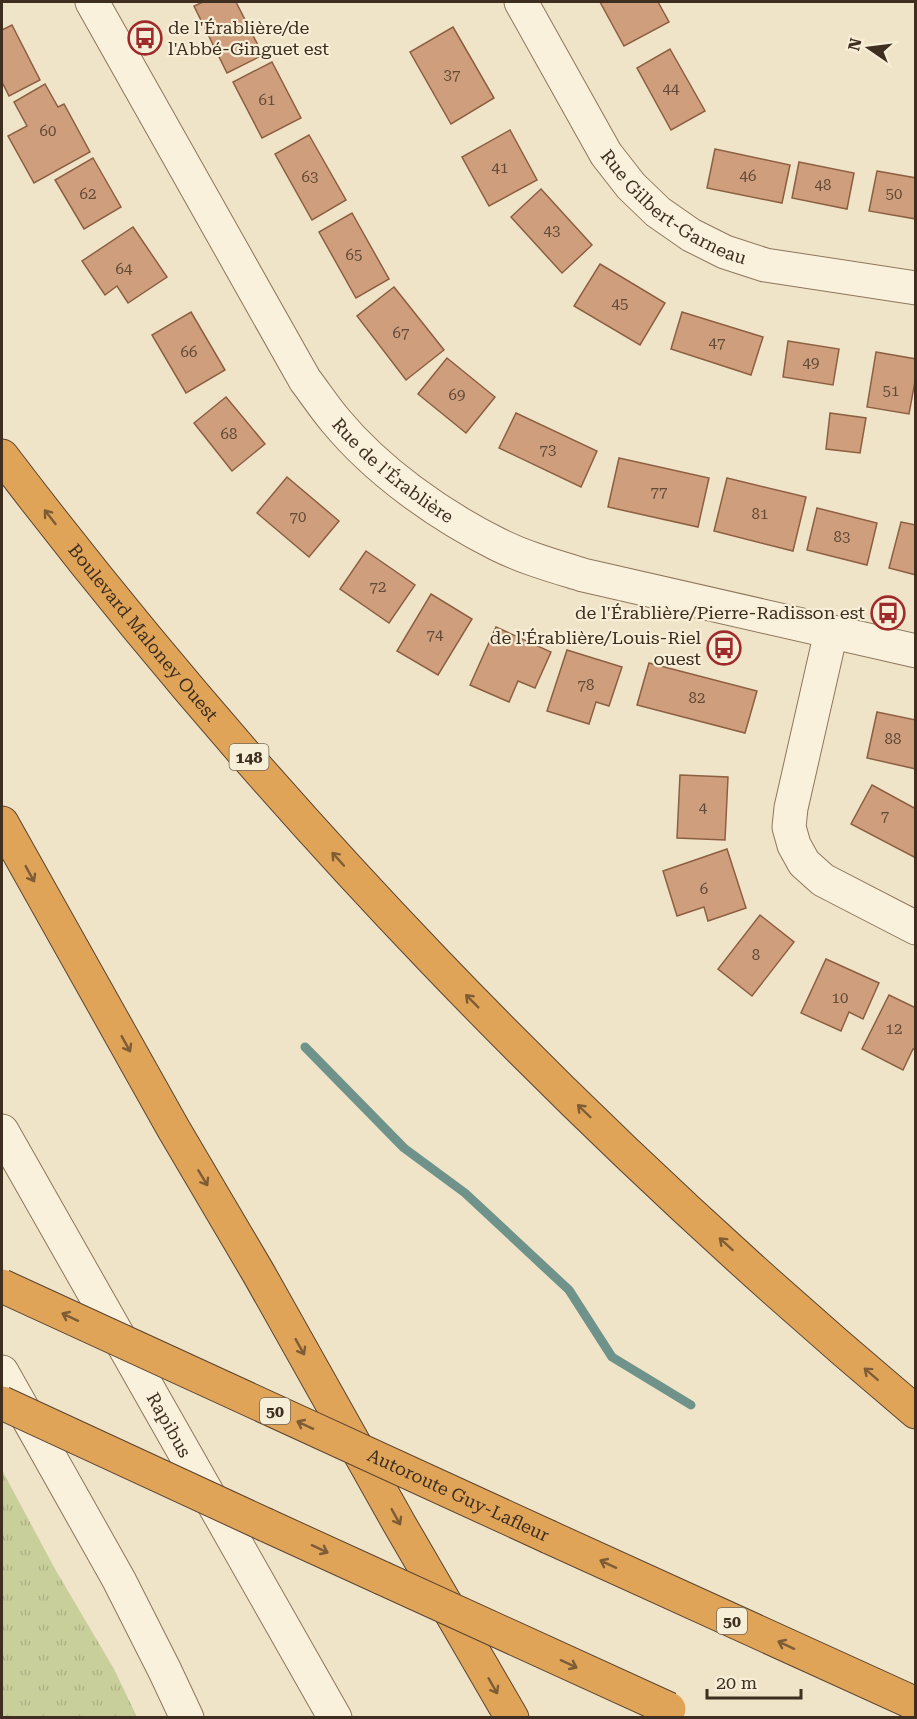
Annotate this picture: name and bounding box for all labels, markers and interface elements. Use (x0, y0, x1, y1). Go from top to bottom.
place label: de l'Érablière/de l'Abbé-Ginguet est (168, 17, 329, 59)
north arrow (839, 18, 899, 78)
bus stop icon: de l'Érablière/de l'Abbé-Ginguet est (127, 20, 163, 56)
text: N (844, 36, 866, 53)
house number: 37 (444, 66, 460, 84)
house number: 44 (663, 80, 680, 98)
house number: 61 (259, 91, 275, 109)
house number: 60 (40, 122, 56, 140)
street label: Rue Gilbert-Garneau (597, 145, 749, 268)
house number: 41 (492, 159, 508, 177)
house number: 46 (740, 167, 756, 185)
house number: 63 (302, 168, 318, 186)
house number: 48 (815, 176, 831, 194)
house number: 62 (80, 185, 96, 203)
house number: 50 (886, 185, 902, 203)
house number: 43 (544, 222, 560, 240)
house number: 65 (346, 246, 362, 264)
house number: 64 (116, 260, 133, 278)
house number: 45 (612, 295, 628, 313)
house number: 67 (393, 324, 409, 342)
house number: 47 (709, 334, 725, 352)
house number: 66 (181, 343, 197, 361)
house number: 49 (803, 354, 819, 372)
house number: 51 (883, 382, 899, 400)
house number: 69 (449, 386, 465, 404)
street label: Rue de l'Érablière (328, 414, 457, 527)
house number: 68 (221, 425, 237, 443)
house number: 73 (540, 441, 556, 459)
house number: 77 (651, 483, 667, 501)
house number: 81 (752, 505, 768, 523)
house number: 70 (290, 508, 306, 526)
one-way arrow (43, 510, 56, 526)
house number: 83 (834, 528, 850, 546)
street label: Boulevard Maloney Ouest (64, 539, 223, 725)
house number: 72 (370, 578, 386, 596)
bus stop icon: de l'Érablière/Pierre-Radisson est (870, 595, 906, 631)
place label: de l'Érablière/Pierre-Radisson est (575, 602, 865, 623)
house number: 74 (427, 626, 444, 644)
place label: de l'Érablière/Louis-Riel ouest (490, 627, 701, 669)
bus stop icon: de l'Érablière/Louis-Riel ouest (706, 630, 742, 666)
house number: 78 (578, 676, 594, 694)
house number: 82 (689, 689, 705, 707)
house number: 88 (885, 730, 901, 748)
road number: 148 (230, 744, 268, 770)
house number: 4 (699, 799, 708, 817)
house number: 7 (881, 807, 889, 825)
one-way arrow (331, 852, 345, 867)
one-way arrow (24, 865, 36, 882)
house number: 6 (700, 880, 708, 898)
house number: 8 (752, 946, 760, 964)
house number: 10 (832, 989, 848, 1007)
one-way arrow (465, 993, 480, 1008)
house number: 12 (886, 1020, 902, 1038)
one-way arrow (120, 1035, 132, 1052)
one-way arrow (576, 1103, 591, 1118)
one-way arrow (197, 1169, 209, 1186)
one-way arrow (718, 1237, 733, 1251)
one-way arrow (62, 1311, 80, 1323)
one-way arrow (294, 1338, 306, 1355)
one-way arrow (864, 1367, 879, 1381)
street label: Rapibus (143, 1389, 196, 1461)
road number: 50 (260, 1398, 290, 1424)
one-way arrow (296, 1419, 314, 1430)
street label: Autoroute Guy-Lafleur (364, 1444, 553, 1546)
one-way arrow (390, 1508, 402, 1525)
one-way arrow (310, 1544, 328, 1556)
one-way arrow (600, 1558, 618, 1570)
road number: 50 (717, 1608, 747, 1634)
one-way arrow (777, 1639, 795, 1651)
one-way arrow (560, 1659, 578, 1670)
scale bar (707, 1662, 802, 1700)
text: 20 m (716, 1672, 757, 1693)
one-way arrow (487, 1677, 499, 1694)

